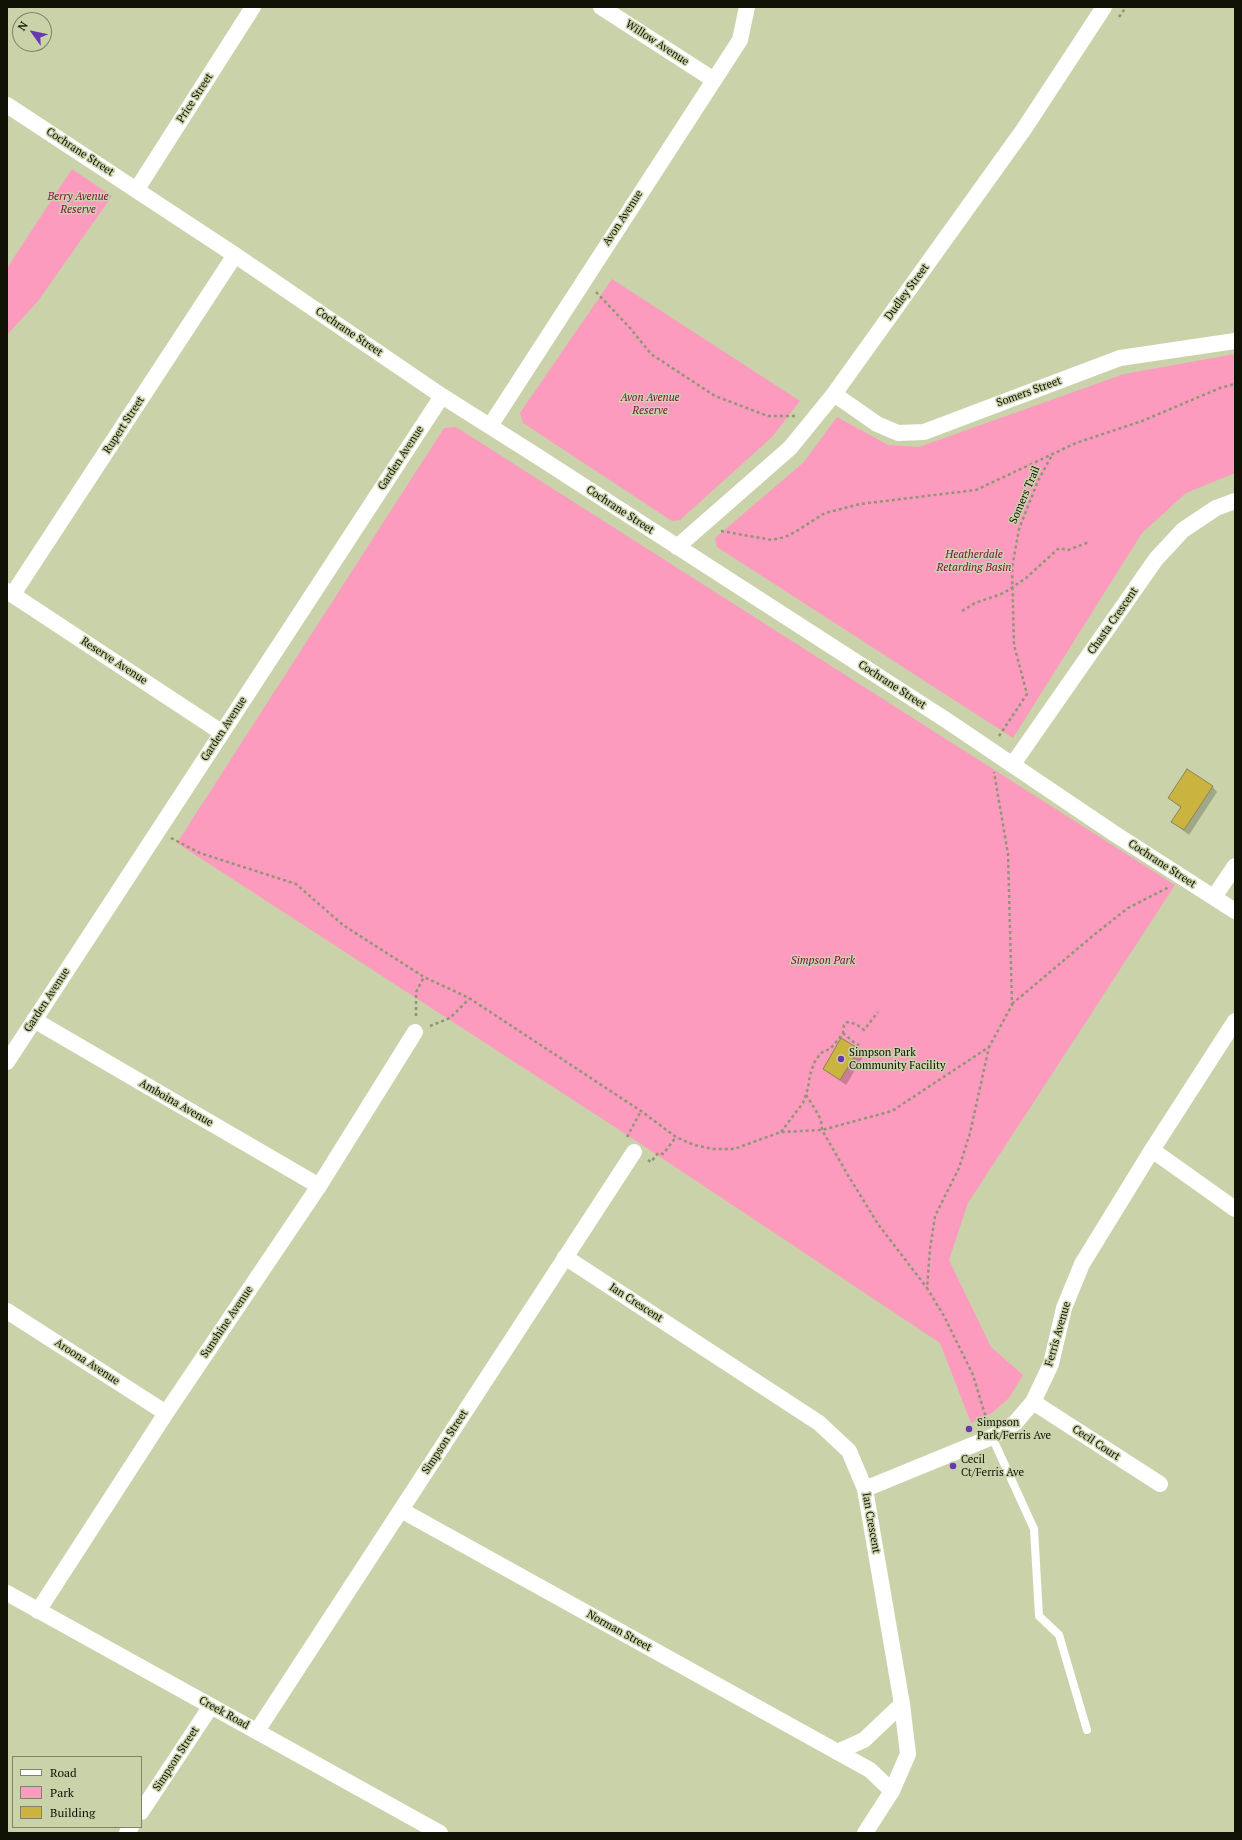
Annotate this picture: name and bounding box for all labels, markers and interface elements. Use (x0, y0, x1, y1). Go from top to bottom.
north arrow (12, 12, 52, 52)
street label: Willow Avenue (623, 18, 691, 68)
text: N (15, 19, 31, 33)
street label: Price Street (174, 71, 216, 125)
street label: Cochrane Street (44, 125, 116, 179)
street label: Avon Avenue (600, 188, 646, 248)
park label: Berry Avenue Reserve (47, 190, 109, 216)
street label: Dudley Street (882, 261, 932, 323)
street label: Cochrane Street (313, 305, 385, 359)
street label: Somers Street (995, 374, 1063, 410)
park label: Avon Avenue Reserve (620, 391, 680, 417)
street label: Rupert Street (101, 394, 147, 456)
street label: Garden Avenue (375, 423, 427, 493)
street label: Somers Trail (1007, 464, 1043, 526)
street label: Cochrane Street (584, 483, 656, 537)
park label: Heatherdale Retarding Basin (937, 548, 1011, 574)
street label: Chasta Crescent (1085, 585, 1141, 657)
street label: Reserve Avenue (78, 635, 150, 687)
street label: Cochrane Street (856, 658, 928, 712)
street label: Garden Avenue (198, 694, 250, 764)
street label: Cochrane Street (1126, 837, 1198, 891)
park label: Simpson Park (791, 954, 855, 968)
street label: Garden Avenue (21, 965, 73, 1035)
place label: Simpson Park Community Facility (849, 1046, 946, 1072)
marker: Simpson Park Community Facility (836, 1054, 846, 1064)
street label: Amboina Avenue (137, 1076, 215, 1130)
street label: Ian Crescent (607, 1281, 665, 1325)
street label: Sunshine Avenue (198, 1283, 256, 1361)
street label: Ferris Avenue (1042, 1300, 1074, 1368)
street label: Aroona Avenue (52, 1336, 122, 1388)
street label: Simpson Street (419, 1407, 471, 1477)
place label: Simpson Park/Ferris Ave (977, 1416, 1051, 1442)
street label: Cecil Court (1070, 1423, 1122, 1463)
marker: Simpson Park/Ferris Ave (964, 1424, 974, 1434)
place label: Cecil Ct/Ferris Ave (961, 1453, 1024, 1479)
marker: Cecil Ct/Ferris Ave (948, 1461, 958, 1471)
street label: Ian Crescent (859, 1492, 883, 1554)
street label: Norman Street (584, 1608, 654, 1654)
street label: Creek Road (197, 1694, 251, 1732)
street label: Simpson Street (150, 1724, 202, 1794)
legend (12, 1756, 142, 1828)
text: Road (50, 1765, 77, 1780)
text: Park (50, 1785, 74, 1800)
text: Building (50, 1805, 95, 1820)

